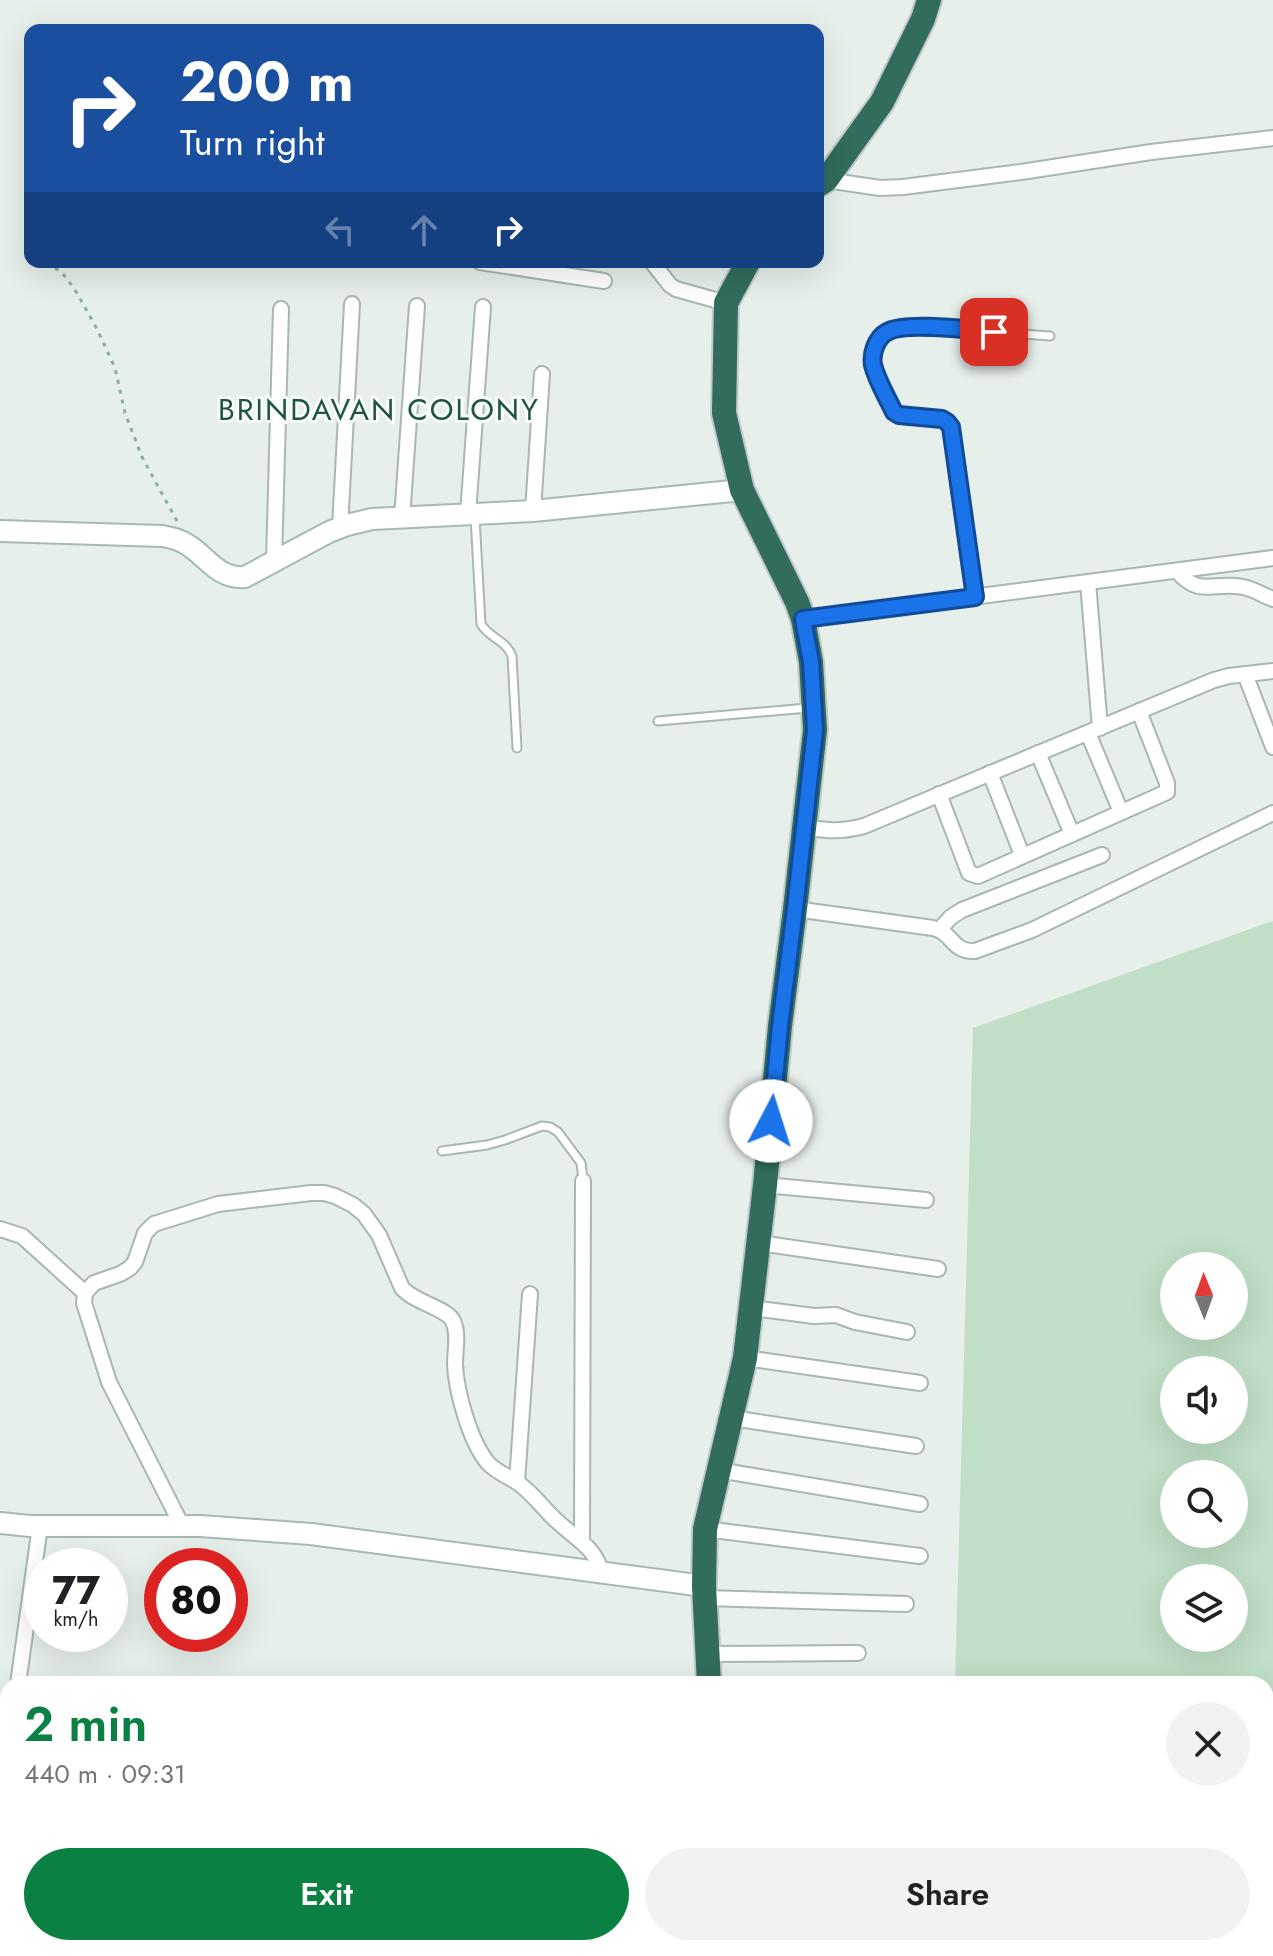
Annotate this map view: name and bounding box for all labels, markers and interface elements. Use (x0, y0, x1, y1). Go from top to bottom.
text: 200 m (180, 41, 354, 122)
icon: right (48, 56, 152, 160)
text: Turn right (180, 116, 325, 168)
icon: left (318, 208, 362, 252)
icon: ahead (402, 208, 446, 252)
icon: right (486, 208, 530, 252)
pin (960, 298, 1028, 366)
icon: arrive (972, 310, 1016, 354)
district label: BRINDAVAN COLONY (218, 388, 540, 431)
position arrow (729, 1079, 813, 1163)
north arrow (1160, 1252, 1248, 1340)
map controls (1160, 1252, 1248, 1652)
button: sound (1160, 1356, 1248, 1444)
button: search (1160, 1460, 1248, 1548)
speed limit sign: 80 (144, 1548, 248, 1652)
text: 77 (52, 1561, 100, 1619)
button: layers (1160, 1564, 1248, 1652)
text: km/h (53, 1605, 99, 1634)
text: 2 min (24, 1690, 147, 1759)
button: close (1166, 1702, 1250, 1786)
text: 440 m · 09:31 (24, 1755, 186, 1793)
button: Exit (24, 1848, 629, 1940)
button: Share (645, 1848, 1250, 1940)

